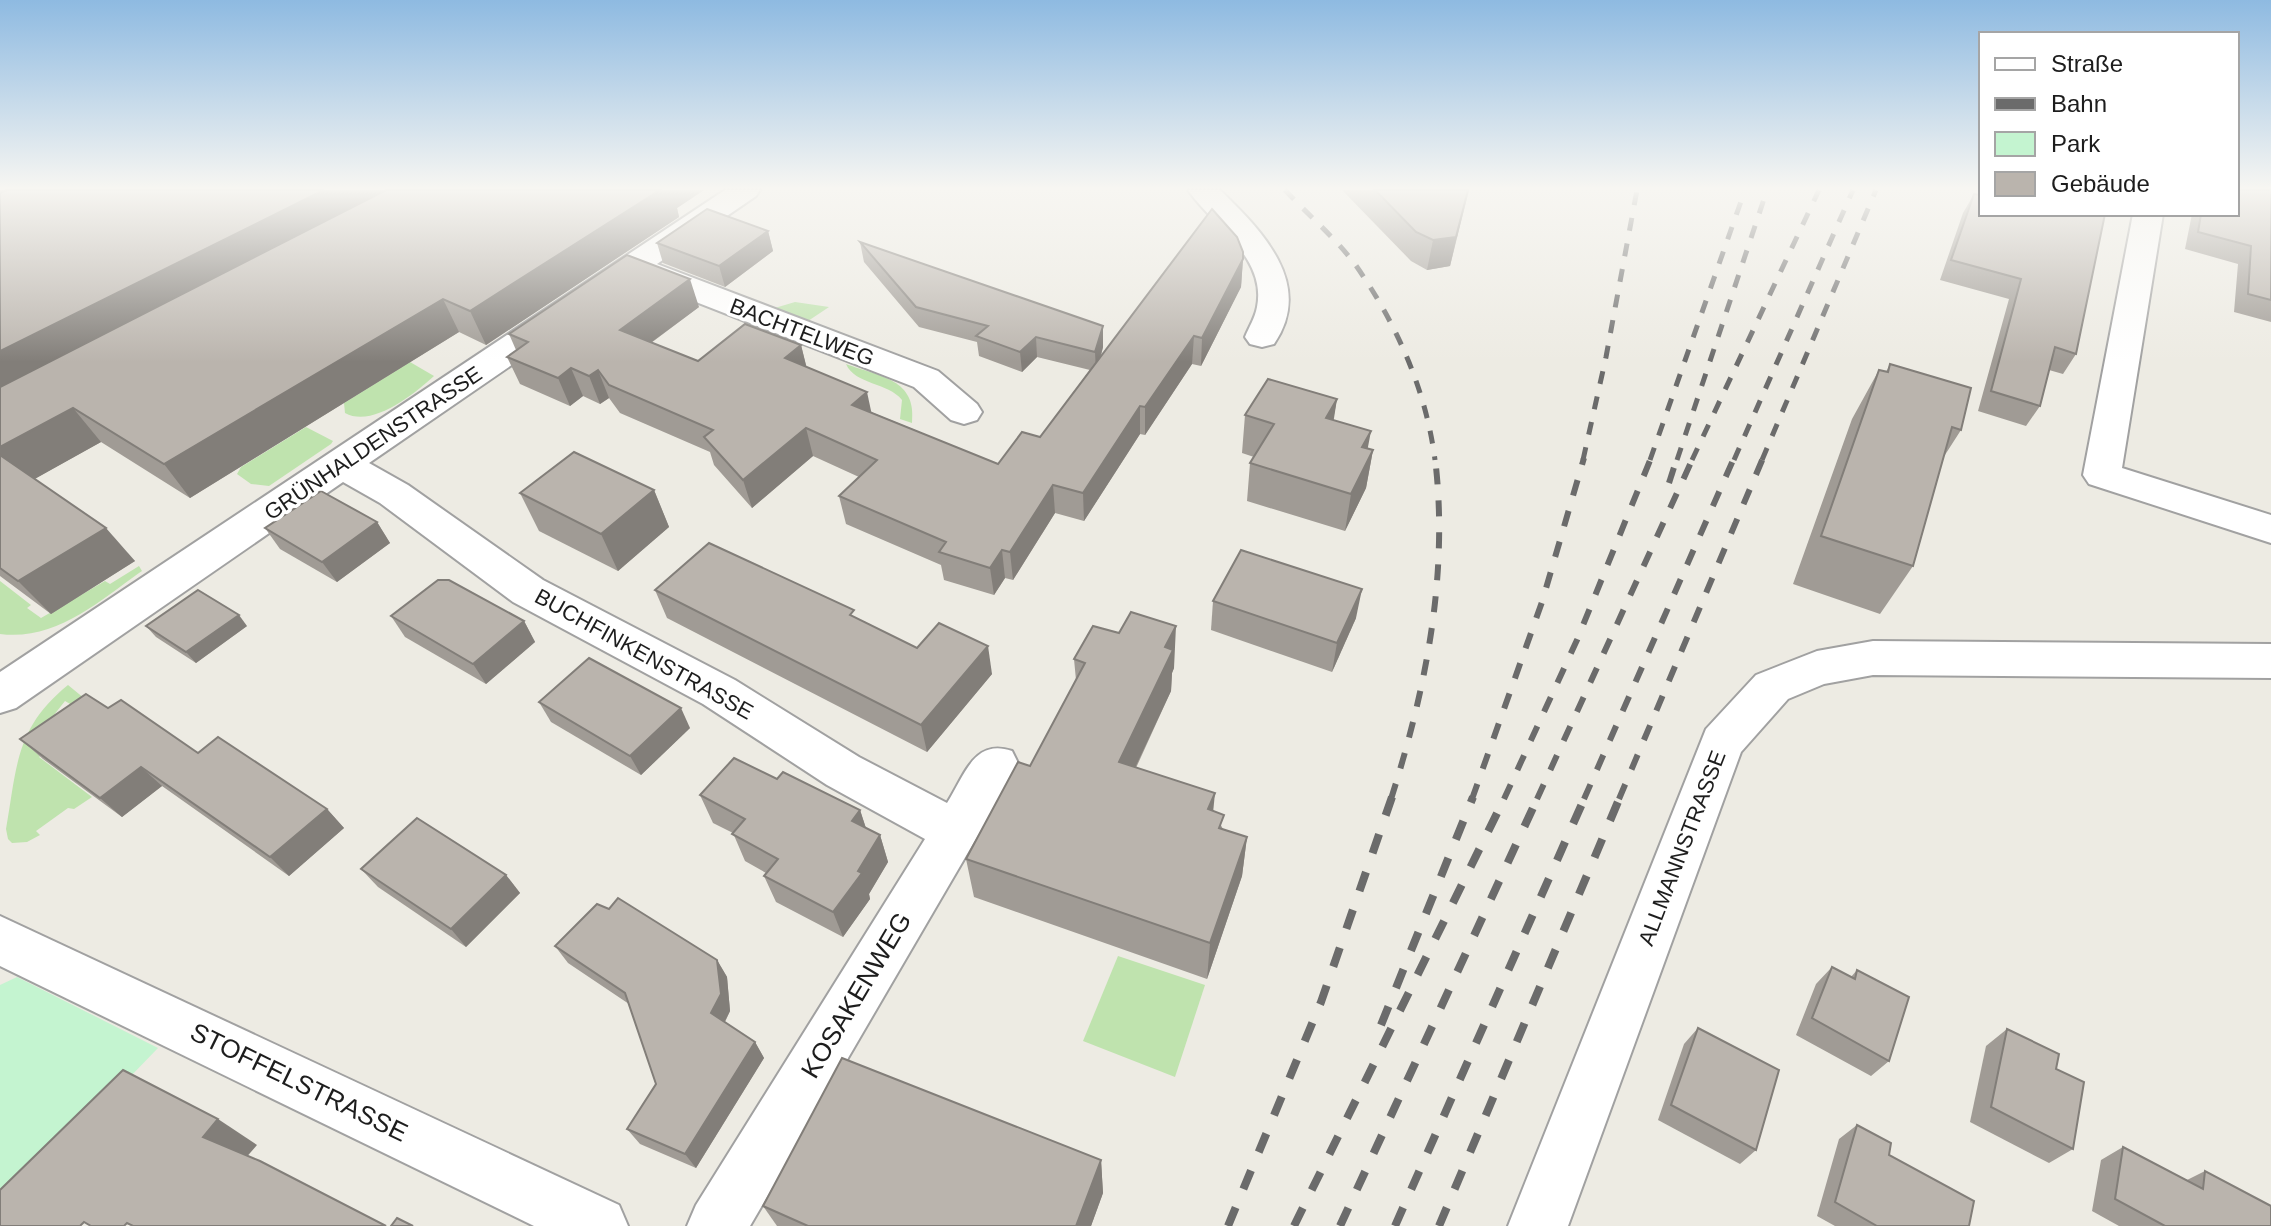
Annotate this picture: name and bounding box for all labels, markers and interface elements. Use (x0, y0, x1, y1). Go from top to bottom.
legend (1979, 32, 2239, 216)
text: Straße (2051, 50, 2123, 77)
text: Bahn (2051, 90, 2107, 117)
text: Park (2051, 130, 2101, 157)
text: Gebäude (2051, 170, 2150, 197)
street label: BACHTELWEG (726, 293, 878, 371)
street label: GRÜNHALDENSTRASSE (260, 361, 486, 525)
street label: BUCHFINKENSTRASSE (530, 584, 758, 724)
street label: ALLMANNSTRASSE (1633, 747, 1731, 949)
street label: KOSAKENWEG (795, 907, 917, 1083)
street label: STOFFELSTRASSE (186, 1016, 412, 1148)

